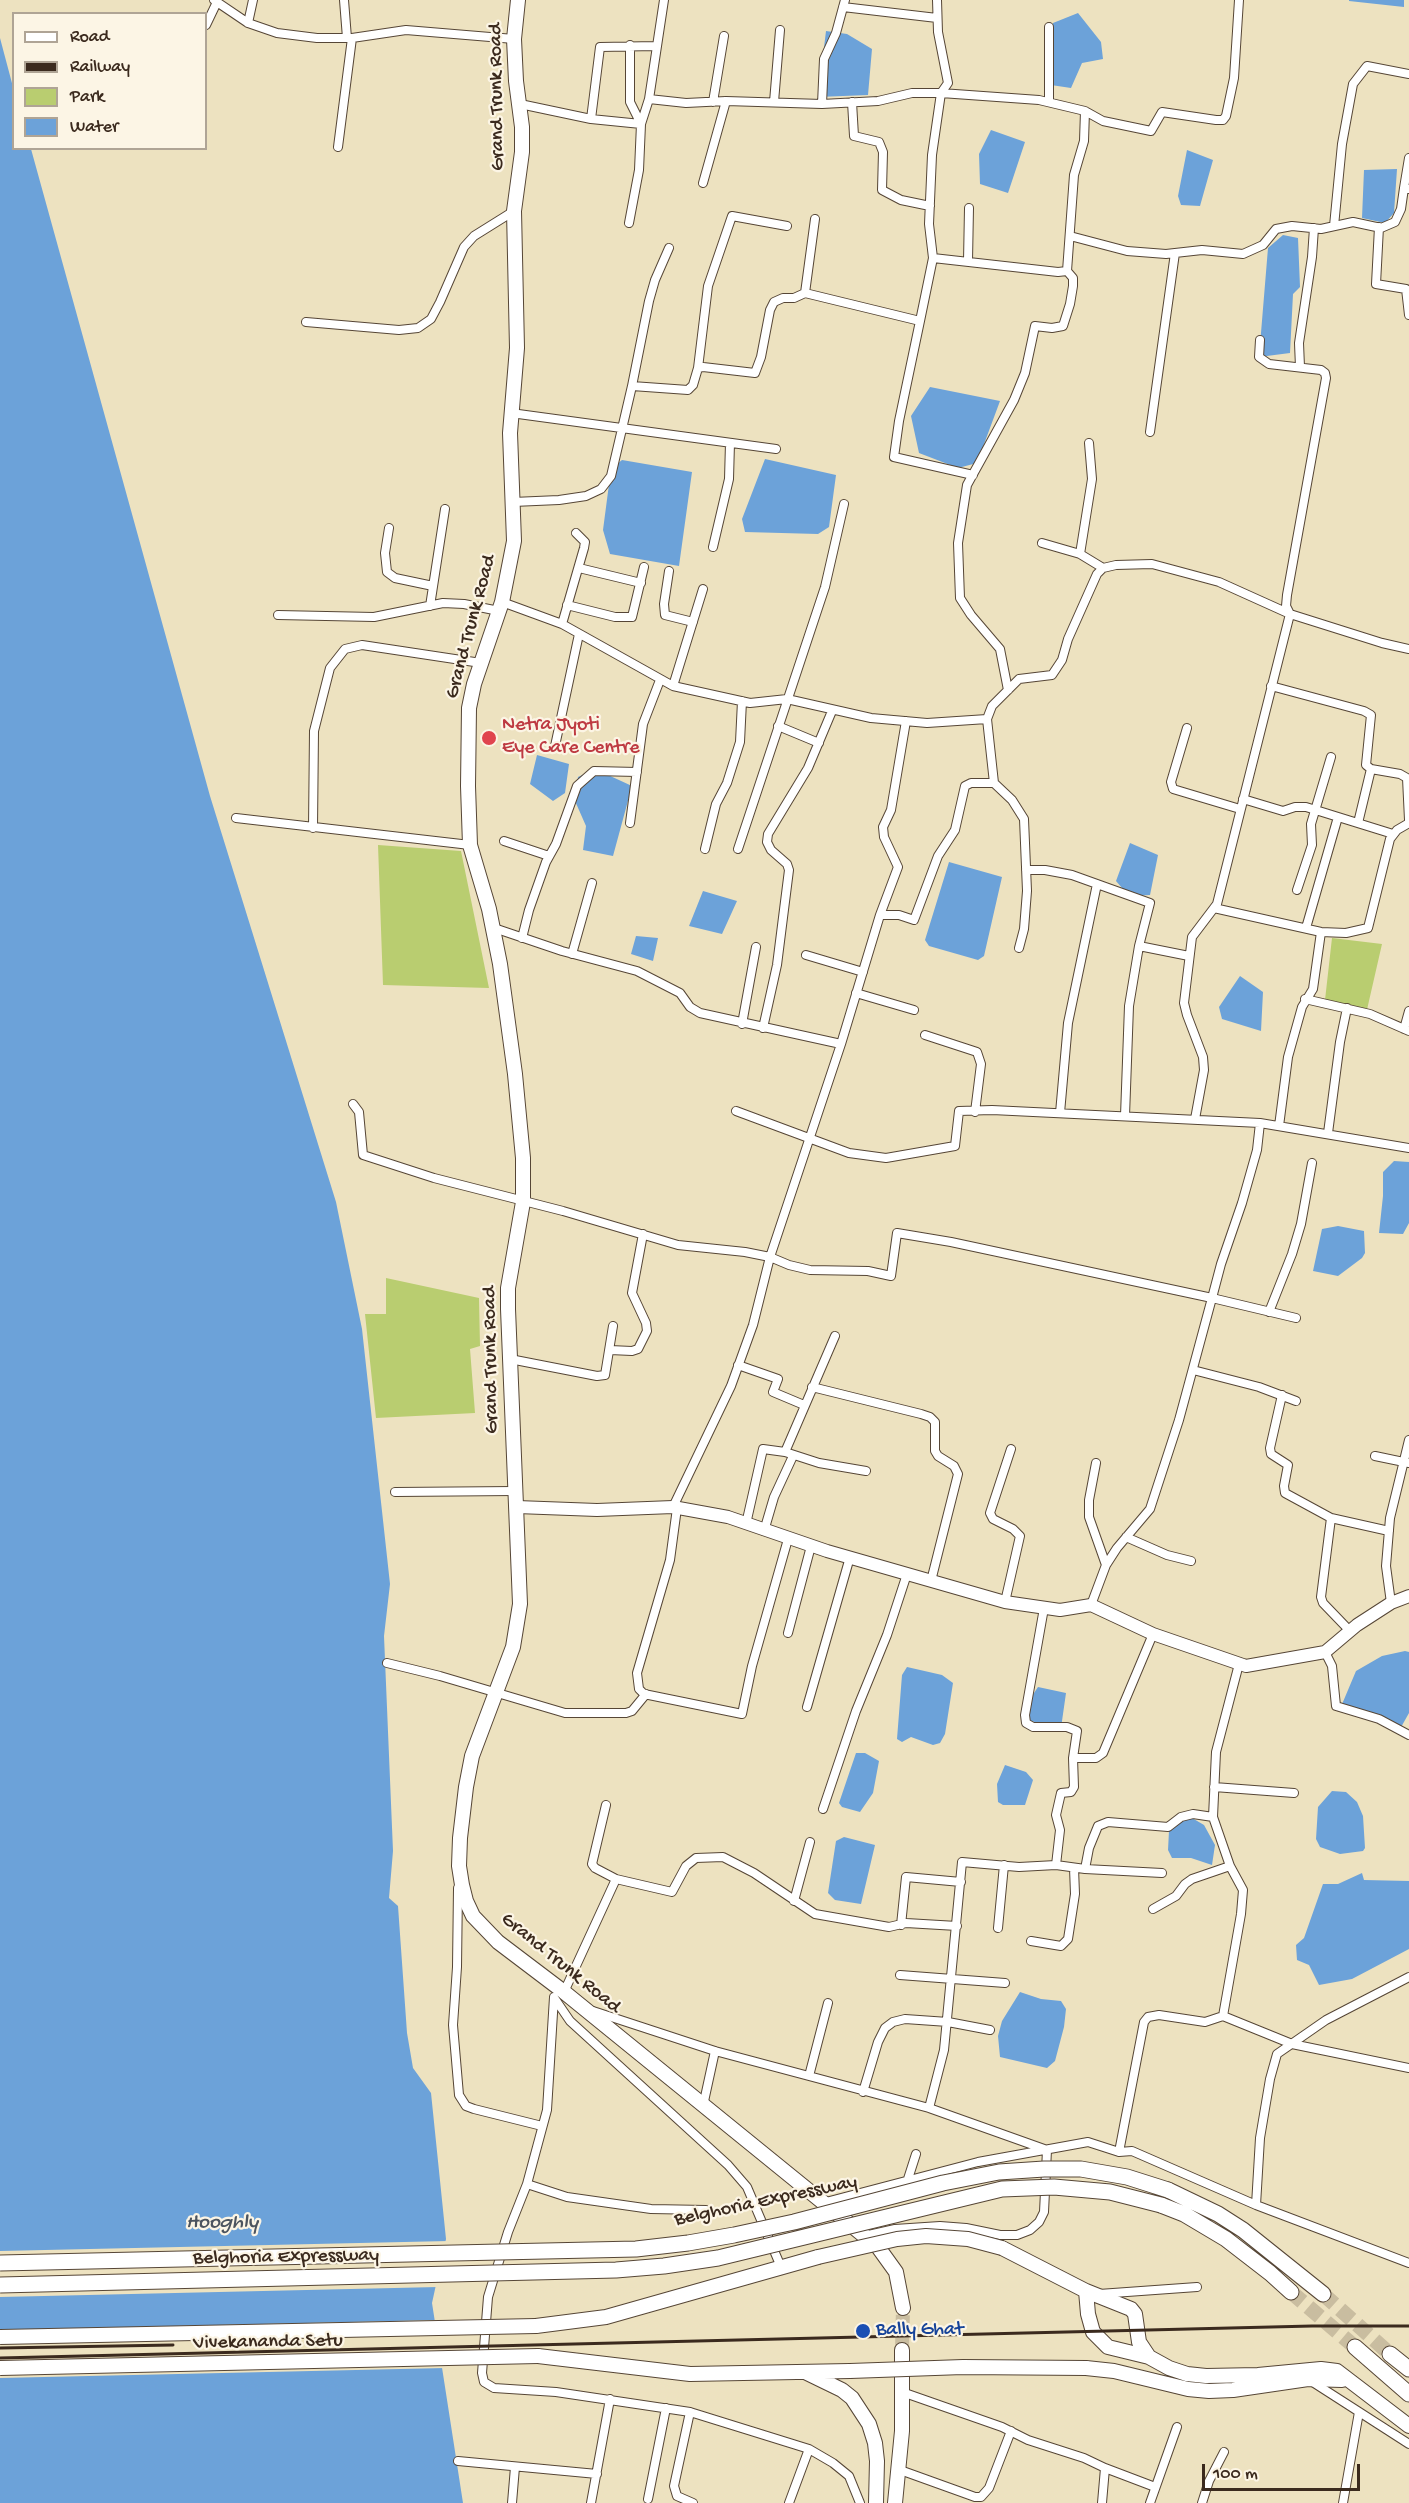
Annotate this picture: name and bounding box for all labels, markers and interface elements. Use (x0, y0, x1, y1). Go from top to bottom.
legend (12, 12, 207, 150)
street label: Grand Trunk Road (485, 23, 511, 171)
text: Road (70, 27, 109, 48)
text: Railway (70, 57, 130, 78)
text: Park (70, 87, 104, 108)
text: Water (70, 117, 118, 138)
street label: Grand Trunk Road (441, 553, 503, 701)
place label: Netra Jyoti Eye Care Centre (502, 714, 640, 761)
marker: Netra Jyoti Eye Care Centre (480, 729, 498, 747)
street label: Grand Trunk Road (479, 1286, 505, 1434)
street label: Grand Trunk Road (495, 1908, 625, 2020)
street label: Belghoria Expressway (672, 2171, 860, 2233)
water label: Hooghly (186, 2211, 258, 2237)
street label: Belghoria Expressway (193, 2244, 379, 2272)
place label: Bally Ghat (876, 2319, 963, 2343)
marker: Bally Ghat (854, 2322, 872, 2340)
street label: Vivekananda Setu (193, 2330, 343, 2356)
scale bar (1205, 2452, 1362, 2490)
text: 100 m (1213, 2464, 1258, 2485)

